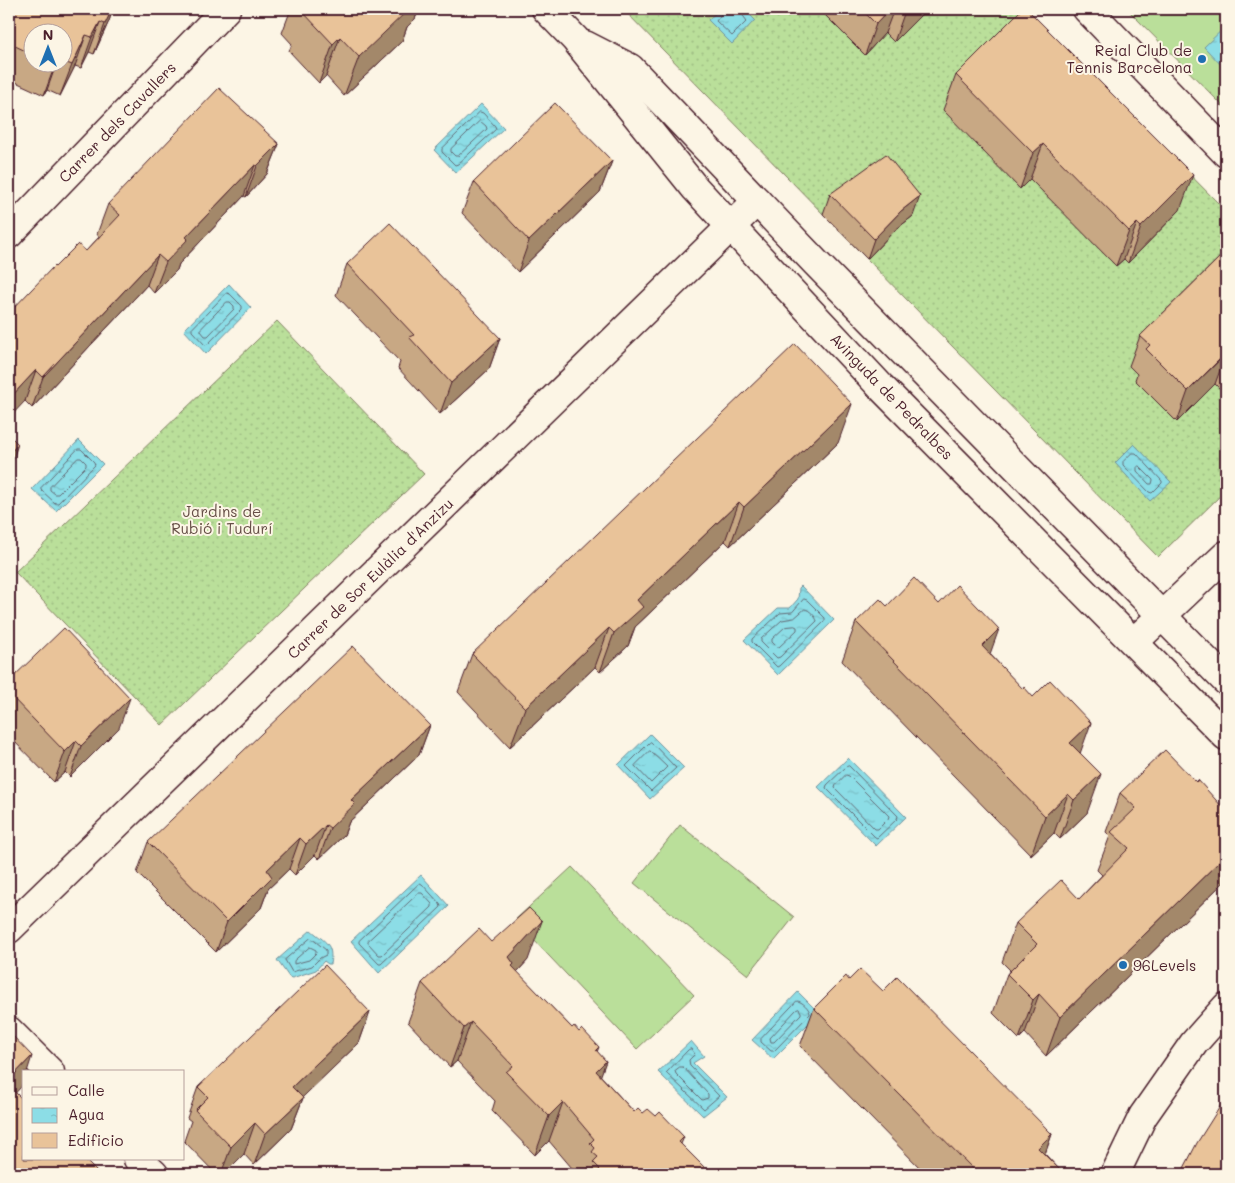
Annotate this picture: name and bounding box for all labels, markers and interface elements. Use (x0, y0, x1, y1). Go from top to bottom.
north arrow (22, 22, 72, 72)
text: N (43, 25, 53, 44)
place label: Reial Club de Tennis Barcelona (1066, 40, 1192, 77)
marker: Reial Club de Tennis Barcelona (1196, 53, 1208, 65)
street label: Carrer dels Cavallers (54, 57, 180, 187)
street label: Avinguda de Pedralbes (826, 328, 958, 464)
street label: Carrer de Sor Eulàlia d'Anzizu (283, 493, 457, 663)
park label: Jardins de Rubió i Tudurí (171, 501, 273, 538)
place label: 96Levels (1133, 955, 1196, 975)
marker: 96Levels (1117, 959, 1129, 971)
legend (22, 1070, 185, 1160)
text: Calle (68, 1080, 105, 1100)
text: Agua (68, 1104, 105, 1124)
text: Edificio (68, 1130, 124, 1150)

